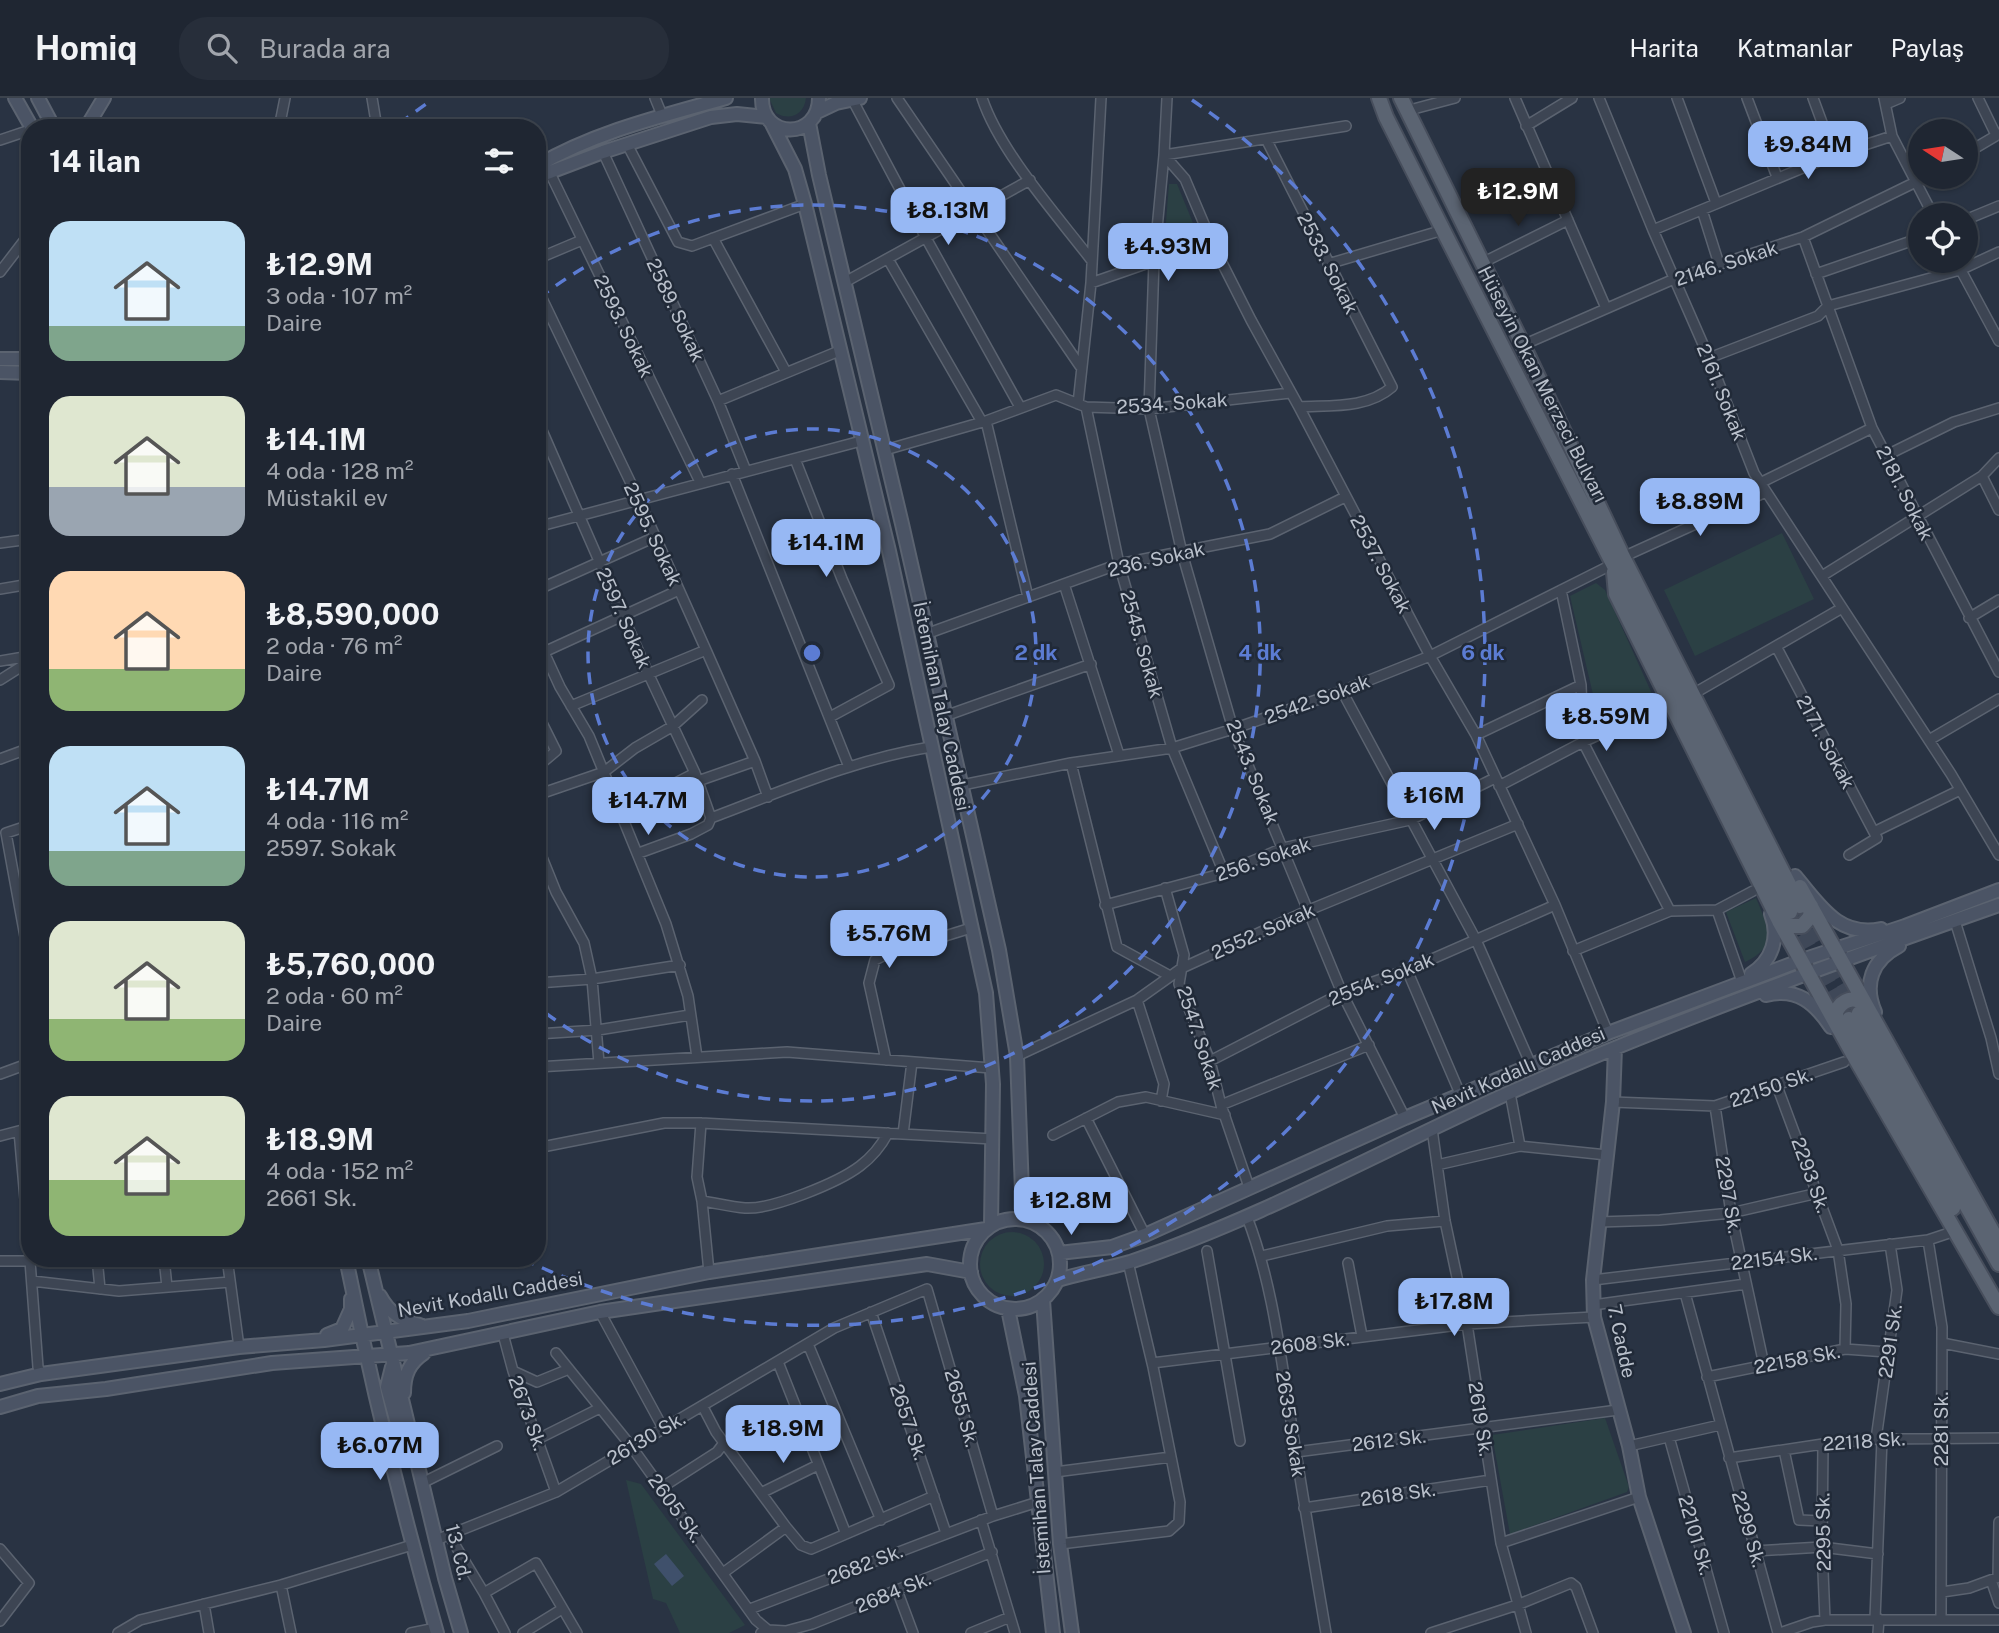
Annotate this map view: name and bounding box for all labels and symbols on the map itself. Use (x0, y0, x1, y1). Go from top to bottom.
north arrow (1908, 119, 1978, 189)
pin: ₺9.84M (1751, 122, 1865, 181)
pin: ₺12.9M (1461, 169, 1575, 228)
pin: ₺8.13M (891, 188, 1005, 247)
street label: 2533. Sokak (1293, 208, 1363, 318)
pin: ₺4.93M (1111, 223, 1225, 283)
street label: 2146. Sokak (1672, 236, 1780, 290)
street label: 2589. Sokak (642, 255, 710, 365)
street label: Hüseyin Okan Merzeci Bulvarı (1474, 262, 1612, 506)
street label: 2593. Sokak (590, 271, 658, 381)
street label: 2161. Sokak (1693, 340, 1752, 444)
street label: 2534. Sokak (1116, 388, 1229, 418)
street label: 2181. Sokak (1872, 442, 1938, 544)
pin: ₺8.89M (1643, 478, 1757, 538)
street label: 2595. Sokak (619, 479, 687, 589)
street label: 2537. Sokak (1346, 511, 1416, 617)
pin: ₺14.1M (769, 519, 883, 579)
street label: 236. Sokak (1105, 537, 1207, 581)
street label: 2597. Sokak (592, 564, 656, 672)
street label: 2545. Sokak (1116, 587, 1168, 701)
street label: İstemihan Talay Caddesi (909, 599, 975, 813)
text: 2 dk (1015, 640, 1057, 665)
text: 4 dk (1238, 640, 1282, 665)
text: 6 dk (1461, 640, 1505, 665)
centre of rings (800, 641, 824, 665)
street label: 2542. Sokak (1261, 670, 1373, 728)
street label: 2171. Sokak (1792, 692, 1860, 793)
pin: ₺8.59M (1549, 694, 1663, 753)
street label: 2543. Sokak (1222, 716, 1284, 828)
pin: ₺16M (1393, 772, 1475, 832)
pin: ₺14.7M (591, 778, 705, 837)
street label: 256. Sokak (1213, 832, 1314, 886)
street label: 2552. Sokak (1208, 898, 1318, 964)
pin: ₺5.76M (832, 910, 946, 970)
street label: 2554. Sokak (1325, 948, 1437, 1010)
street label: 2547. Sokak (1173, 983, 1227, 1093)
street label: Nevit Kodallı Caddesi (1428, 1022, 1608, 1118)
street label: 22150 Sk. (1727, 1063, 1815, 1111)
street label: 2293 Sk. (1787, 1134, 1835, 1216)
street label: 2297 Sk. (1711, 1155, 1747, 1235)
pin: ₺12.8M (1014, 1178, 1128, 1237)
street label: 22154 Sk. (1730, 1242, 1818, 1274)
street label: Nevit Kodallı Caddesi (396, 1267, 584, 1321)
pin: ₺17.8M (1397, 1278, 1511, 1338)
street label: 7. Cadde (1603, 1302, 1641, 1380)
street label: 2291 Sk. (1874, 1303, 1906, 1379)
street label: 2608 Sk. (1269, 1327, 1351, 1359)
street label: 22158 Sk. (1752, 1340, 1842, 1378)
street label: İstemihan Talay Caddesi (1018, 1361, 1054, 1575)
street label: 2655 Sk. (940, 1367, 984, 1449)
street label: 2635 Sokak (1272, 1370, 1310, 1479)
street label: 2673 Sk. (504, 1373, 552, 1453)
street label: 2619 Sk. (1464, 1380, 1498, 1458)
street label: 2657 Sk. (886, 1381, 932, 1463)
street label: 2281 Sk. (1930, 1392, 1952, 1466)
pin: ₺18.9M (726, 1406, 840, 1465)
street label: 26130 Sk. (603, 1407, 689, 1469)
pin: ₺6.07M (323, 1422, 437, 1482)
street label: 2612 Sk. (1351, 1425, 1427, 1455)
street label: 22118 Sk. (1822, 1427, 1906, 1455)
street label: 2605 Sk. (644, 1470, 708, 1546)
street label: 2618 Sk. (1359, 1478, 1437, 1510)
street label: 2299 Sk. (1728, 1488, 1770, 1570)
street label: 2295 Sk. (1811, 1492, 1835, 1572)
street label: 22101 Sk. (1674, 1493, 1718, 1577)
street label: 13. Cd. (441, 1522, 477, 1582)
street label: 2682 Sk. (824, 1540, 906, 1588)
street label: 2684 Sk. (852, 1567, 934, 1617)

